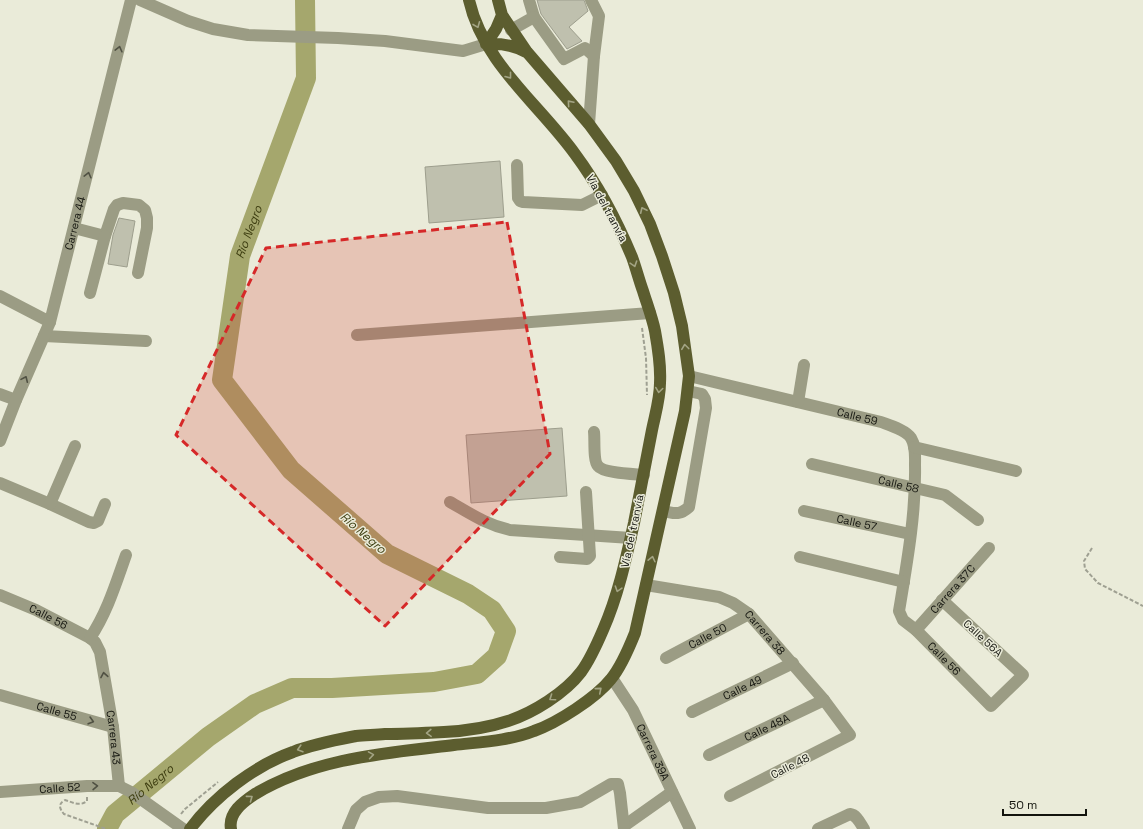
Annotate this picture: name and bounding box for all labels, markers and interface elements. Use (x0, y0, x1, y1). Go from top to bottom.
one-way arrow (472, 21, 480, 28)
one-way arrow (114, 45, 123, 52)
one-way arrow (504, 71, 511, 78)
one-way arrow (568, 100, 575, 108)
one-way arrow (83, 172, 91, 178)
street label: Vía del tranvía (583, 172, 631, 245)
street label: Carrera 44 (61, 195, 88, 252)
water label: Río Negro (232, 203, 266, 261)
one-way arrow (640, 207, 648, 215)
one-way arrow (629, 260, 638, 267)
one-way arrow (681, 344, 690, 350)
one-way arrow (20, 375, 28, 383)
one-way arrow (655, 387, 664, 393)
street label: Calle 59 (835, 405, 879, 428)
street label: Calle 58 (877, 473, 921, 496)
street label: Vía del tranvía (617, 492, 647, 569)
water label: Río Negro (337, 509, 390, 558)
street label: Calle 57 (835, 511, 878, 534)
one-way arrow (647, 556, 655, 562)
street label: Carrera 37C (927, 561, 978, 616)
one-way arrow (614, 586, 623, 593)
street label: Calle 56 (27, 601, 70, 632)
street label: Carrera 38 (742, 607, 788, 658)
street label: Calle 56A (961, 616, 1006, 660)
street label: Calle 50 (686, 620, 729, 652)
street label: Calle 56 (925, 639, 964, 678)
one-way arrow (100, 672, 109, 678)
street label: Calle 49 (721, 672, 764, 703)
one-way arrow (595, 688, 602, 695)
one-way arrow (549, 693, 556, 700)
street label: Calle 55 (35, 699, 79, 724)
street label: Carrera 43 (103, 709, 124, 766)
street label: Calle 48A (742, 711, 792, 744)
one-way arrow (88, 716, 95, 725)
street label: Carrera 39A (634, 721, 673, 783)
one-way arrow (426, 728, 432, 737)
one-way arrow (297, 744, 304, 753)
street label: Calle 48 (768, 750, 812, 782)
one-way arrow (368, 751, 374, 760)
water label: Río Negro (124, 760, 177, 809)
street label: Calle 52 (39, 779, 81, 796)
one-way arrow (92, 782, 98, 790)
scale bar (1003, 791, 1086, 817)
one-way arrow (246, 795, 253, 803)
text: 50 m (1009, 797, 1037, 813)

